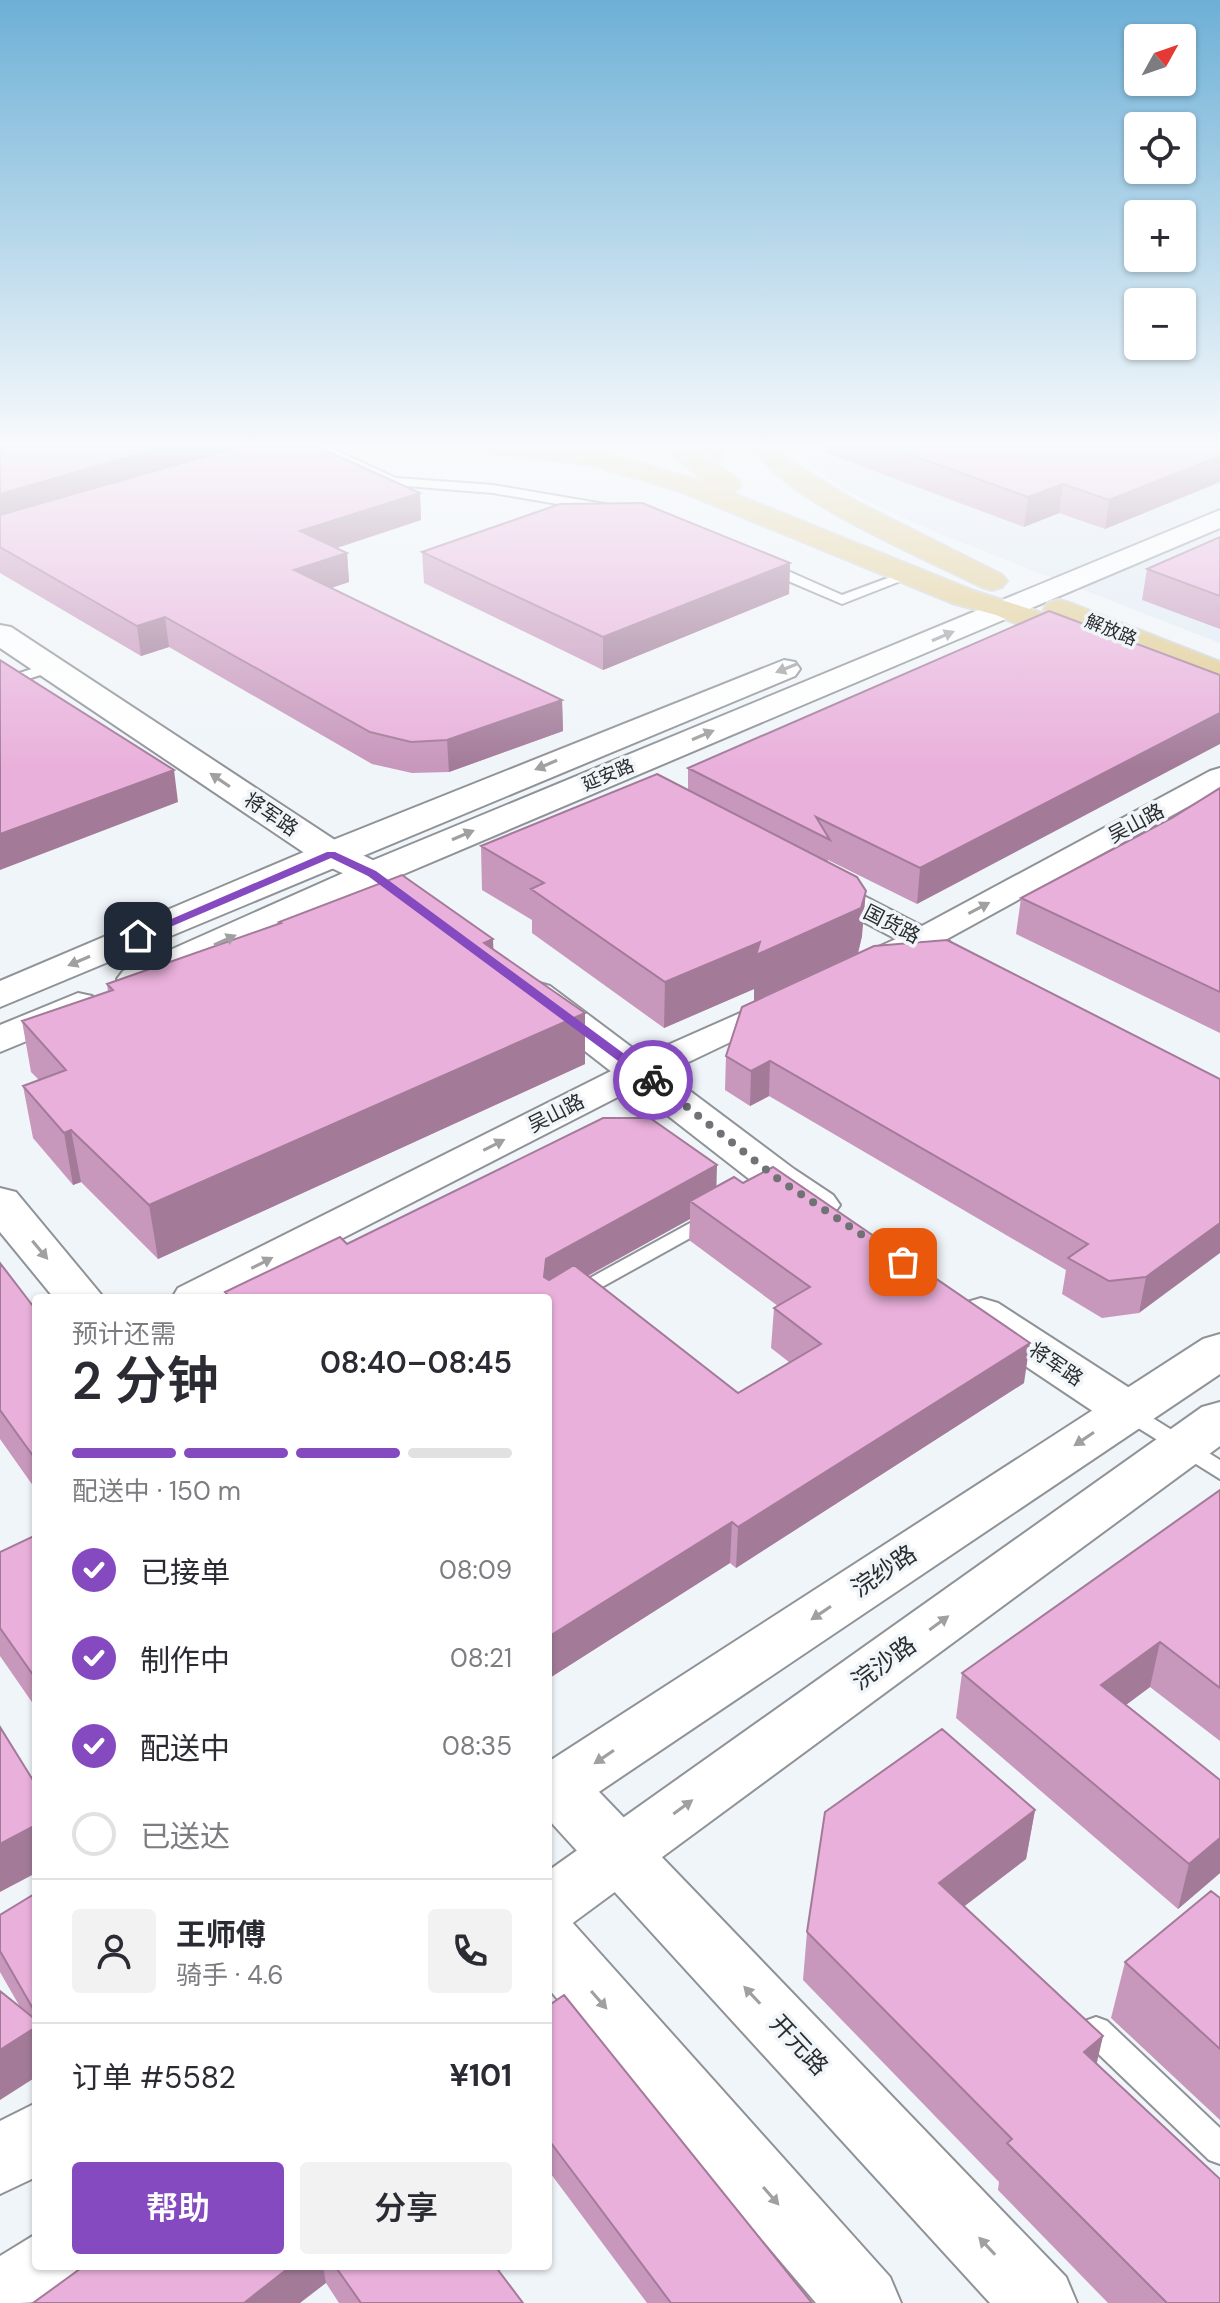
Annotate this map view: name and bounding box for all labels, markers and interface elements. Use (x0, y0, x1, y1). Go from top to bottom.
north arrow (1124, 24, 1196, 96)
map controls (1124, 24, 1196, 360)
button: locate (1124, 112, 1196, 184)
button: + (1124, 200, 1196, 272)
button: − (1124, 288, 1196, 360)
street label: 解放路 (1081, 609, 1141, 651)
one-way arrow (931, 629, 955, 642)
one-way arrow (775, 662, 799, 675)
one-way arrow (691, 729, 715, 742)
street label: 延安路 (578, 753, 638, 797)
one-way arrow (534, 759, 558, 772)
one-way arrow (209, 772, 230, 787)
street label: 将军路 (239, 786, 303, 842)
street label: 吴山路 (1103, 797, 1169, 849)
one-way arrow (451, 829, 475, 842)
street label: 国货路 (859, 899, 925, 949)
one-way arrow (968, 901, 991, 914)
pin (104, 902, 172, 970)
icon: home (116, 914, 160, 958)
one-way arrow (213, 933, 236, 946)
one-way arrow (67, 955, 91, 968)
courier (613, 1040, 693, 1120)
icon: bike (631, 1058, 675, 1102)
street label: 吴山路 (523, 1088, 589, 1138)
one-way arrow (483, 1138, 506, 1151)
pin (869, 1228, 937, 1296)
one-way arrow (31, 1240, 48, 1260)
icon: bag (881, 1240, 925, 1284)
one-way arrow (251, 1256, 274, 1269)
text: 预计还需 (72, 1317, 176, 1351)
street label: 将军路 (1024, 1336, 1088, 1392)
text: 08:40–08:45 (320, 1343, 512, 1382)
text: 2 分钟 (72, 1347, 219, 1415)
one-way arrow (1073, 1431, 1095, 1445)
text: 配送中 · 150 m (72, 1474, 241, 1508)
street label: 浣纱路 (845, 1538, 922, 1604)
icon: check (72, 1548, 116, 1592)
text: 已接单 (140, 1553, 230, 1592)
text: 08:09 (439, 1553, 512, 1587)
one-way arrow (810, 1605, 831, 1620)
one-way arrow (929, 1615, 950, 1631)
street label: 浣沙路 (845, 1629, 922, 1696)
icon: check (72, 1636, 116, 1680)
text: 制作中 (140, 1641, 230, 1680)
text: 08:21 (450, 1641, 512, 1675)
icon: check (72, 1724, 116, 1768)
text: 配送中 (140, 1729, 230, 1768)
text: 08:35 (442, 1729, 512, 1763)
one-way arrow (593, 1749, 614, 1764)
one-way arrow (673, 1800, 694, 1815)
text: 已送达 (140, 1817, 230, 1856)
button: person (72, 1909, 156, 1993)
button: phone (428, 1909, 512, 1993)
text: 王师傅 (176, 1915, 266, 1954)
text: 骑手 · 4.6 (176, 1958, 283, 1992)
one-way arrow (744, 1985, 762, 2004)
one-way arrow (590, 1990, 608, 2009)
street label: 开元路 (763, 2008, 835, 2082)
text: ¥101 (450, 2056, 512, 2095)
text: 订单 #5582 (72, 2058, 236, 2097)
button: 帮助 (72, 2162, 284, 2254)
button: 分享 (300, 2162, 512, 2254)
one-way arrow (761, 2186, 779, 2205)
one-way arrow (979, 2237, 997, 2256)

